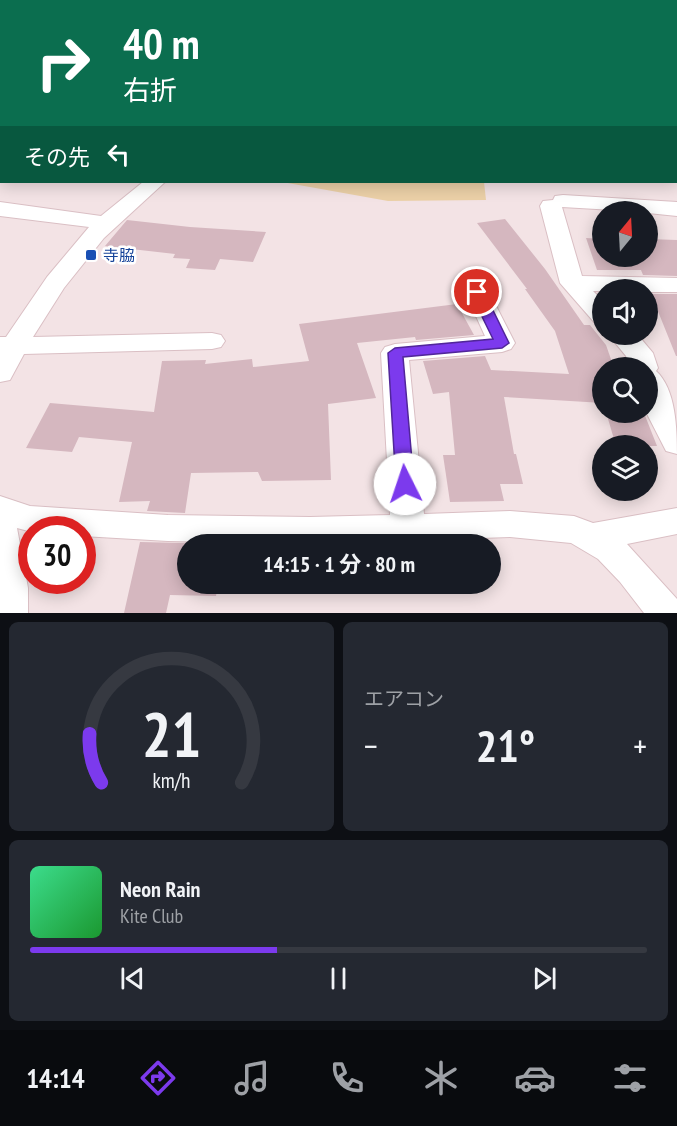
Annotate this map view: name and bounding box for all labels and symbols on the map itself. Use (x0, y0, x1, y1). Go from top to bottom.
north arrow (592, 201, 658, 267)
place label: 寺脇 (103, 245, 135, 265)
marker: 寺脇 (84, 248, 98, 262)
pin (451, 266, 502, 317)
position arrow (373, 452, 437, 516)
speed limit sign: 30 (18, 516, 96, 594)

